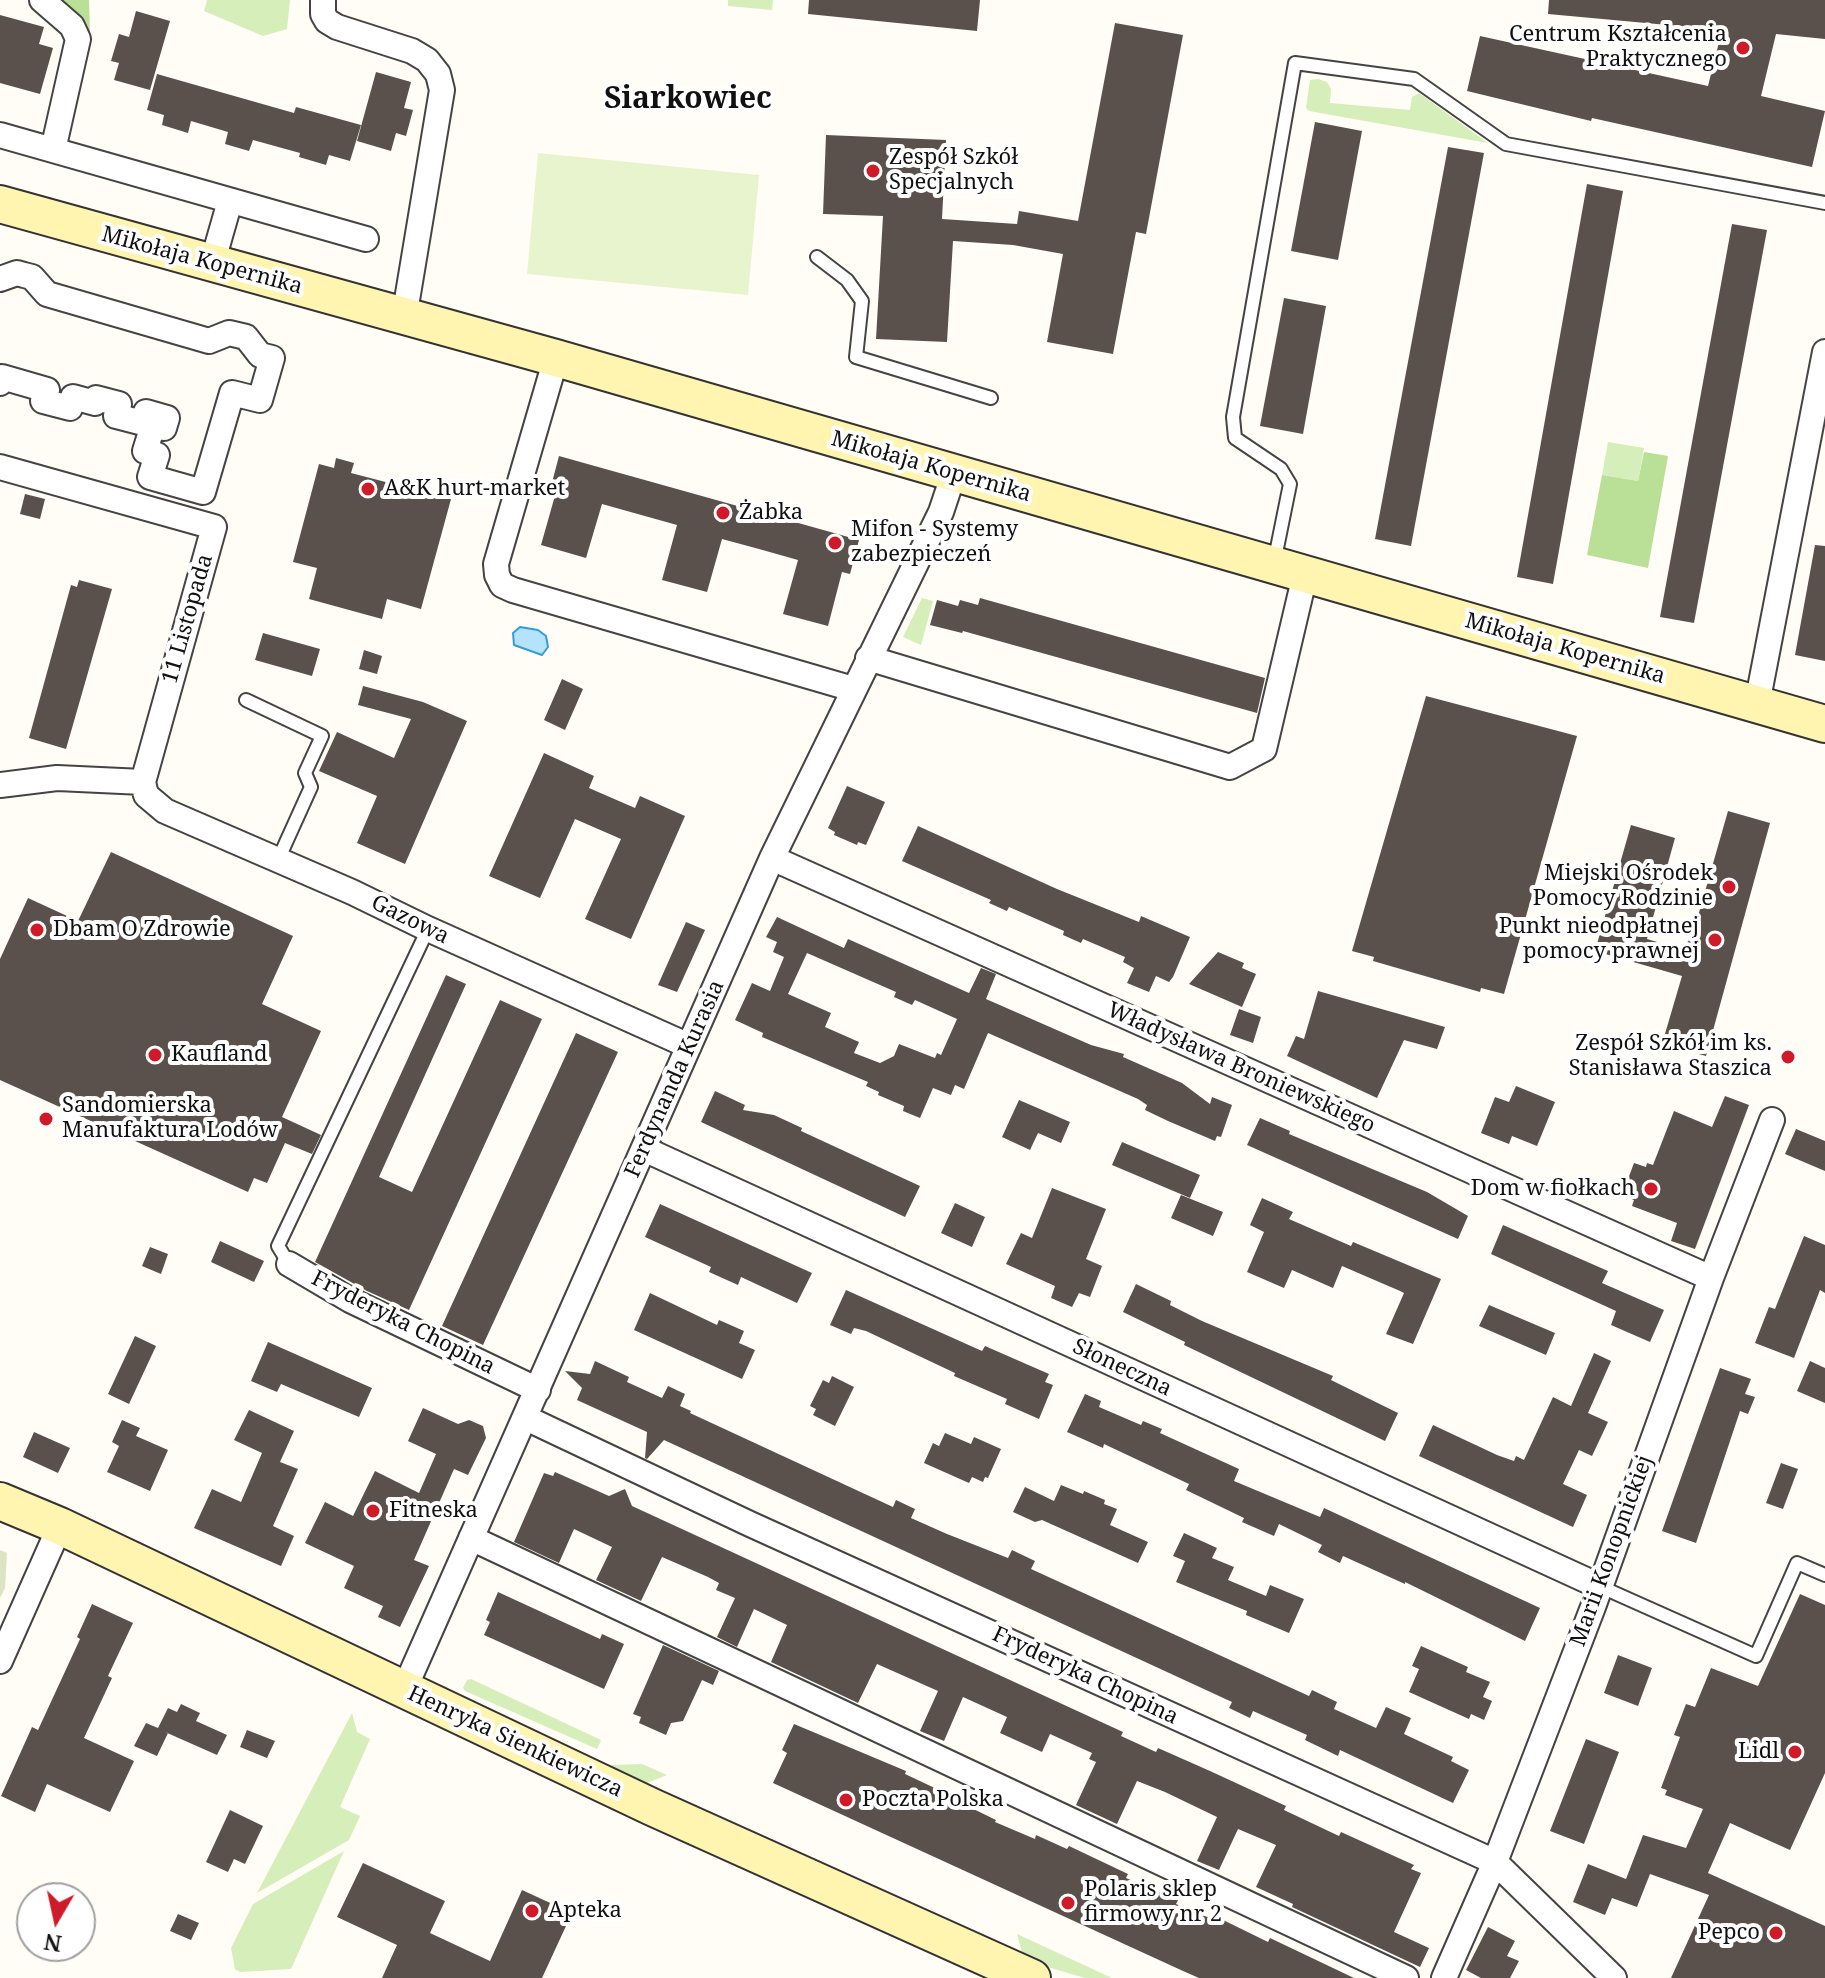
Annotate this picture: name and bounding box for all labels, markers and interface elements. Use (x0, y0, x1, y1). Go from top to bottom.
place label: Centrum Kształcenia Praktycznego (1509, 22, 1727, 74)
marker: Centrum Kształcenia Praktycznego (1734, 39, 1752, 57)
district label: Siarkowiec (604, 81, 772, 117)
place label: Zespół Szkół Specjalnych (889, 145, 1018, 196)
marker: Zespół Szkół Specjalnych (864, 162, 882, 180)
street label: Mikołaja Kopernika (99, 221, 305, 301)
street label: Mikołaja Kopernika (828, 426, 1034, 508)
place label: A&K hurt-market (384, 476, 565, 502)
marker: A&K hurt-market (359, 480, 377, 498)
place label: Żabka (739, 500, 803, 526)
marker: Żabka (714, 504, 732, 522)
place label: Mifon - Systemy zabezpieczeń (851, 517, 1018, 568)
marker: Mifon - Systemy zabezpieczeń (826, 534, 844, 552)
street label: 11 Listopada (157, 551, 219, 687)
street label: Mikołaja Kopernika (1462, 608, 1668, 690)
place label: Miejski Ośrodek Pomocy Rodzinie (1533, 861, 1713, 912)
marker: Miejski Ośrodek Pomocy Rodzinie (1720, 878, 1738, 896)
street label: Gazowa (367, 890, 453, 950)
place label: Punkt nieodpłatnej pomocy prawnej (1499, 914, 1699, 966)
place label: Dbam O Zdrowie (53, 917, 231, 943)
marker: Dbam O Zdrowie (28, 921, 46, 939)
marker: Punkt nieodpłatnej pomocy prawnej (1706, 931, 1724, 949)
street label: Ferdynanda Kurasia (620, 976, 730, 1182)
street label: Władysława Broniewskiego (1103, 997, 1379, 1139)
place label: Zespół Szkół im ks. Stanisława Staszica (1569, 1031, 1772, 1082)
place label: Kaufland (171, 1042, 267, 1068)
marker: Kaufland (146, 1046, 164, 1064)
marker: Zespół Szkół im ks. Stanisława Staszica (1779, 1048, 1797, 1066)
place label: Sandomierska Manufaktura Lodów (62, 1093, 278, 1144)
marker: Sandomierska Manufaktura Lodów (37, 1110, 55, 1128)
place label: Dom w fiołkach (1471, 1176, 1635, 1202)
marker: Dom w fiołkach (1642, 1180, 1660, 1198)
street label: Fryderyka Chopina (307, 1265, 499, 1381)
street label: Słoneczna (1068, 1334, 1176, 1402)
street label: Marii Konopnickiej (1565, 1452, 1659, 1650)
place label: Fitneska (389, 1498, 478, 1524)
marker: Fitneska (364, 1502, 382, 1520)
street label: Fryderyka Chopina (988, 1621, 1182, 1731)
street label: Henryka Sienkiewicza (403, 1681, 627, 1803)
place label: Lidl (1738, 1739, 1779, 1765)
marker: Lidl (1786, 1743, 1804, 1761)
place label: Poczta Polska (862, 1787, 1004, 1813)
marker: Poczta Polska (837, 1791, 855, 1809)
place label: Polaris sklep firmowy nr 2 (1084, 1877, 1222, 1928)
north arrow (16, 1882, 96, 1962)
marker: Polaris sklep firmowy nr 2 (1059, 1894, 1077, 1912)
place label: Apteka (548, 1898, 622, 1924)
marker: Apteka (523, 1902, 541, 1920)
place label: Pepco (1698, 1920, 1760, 1946)
marker: Pepco (1767, 1924, 1785, 1942)
text: N (42, 1928, 63, 1960)

